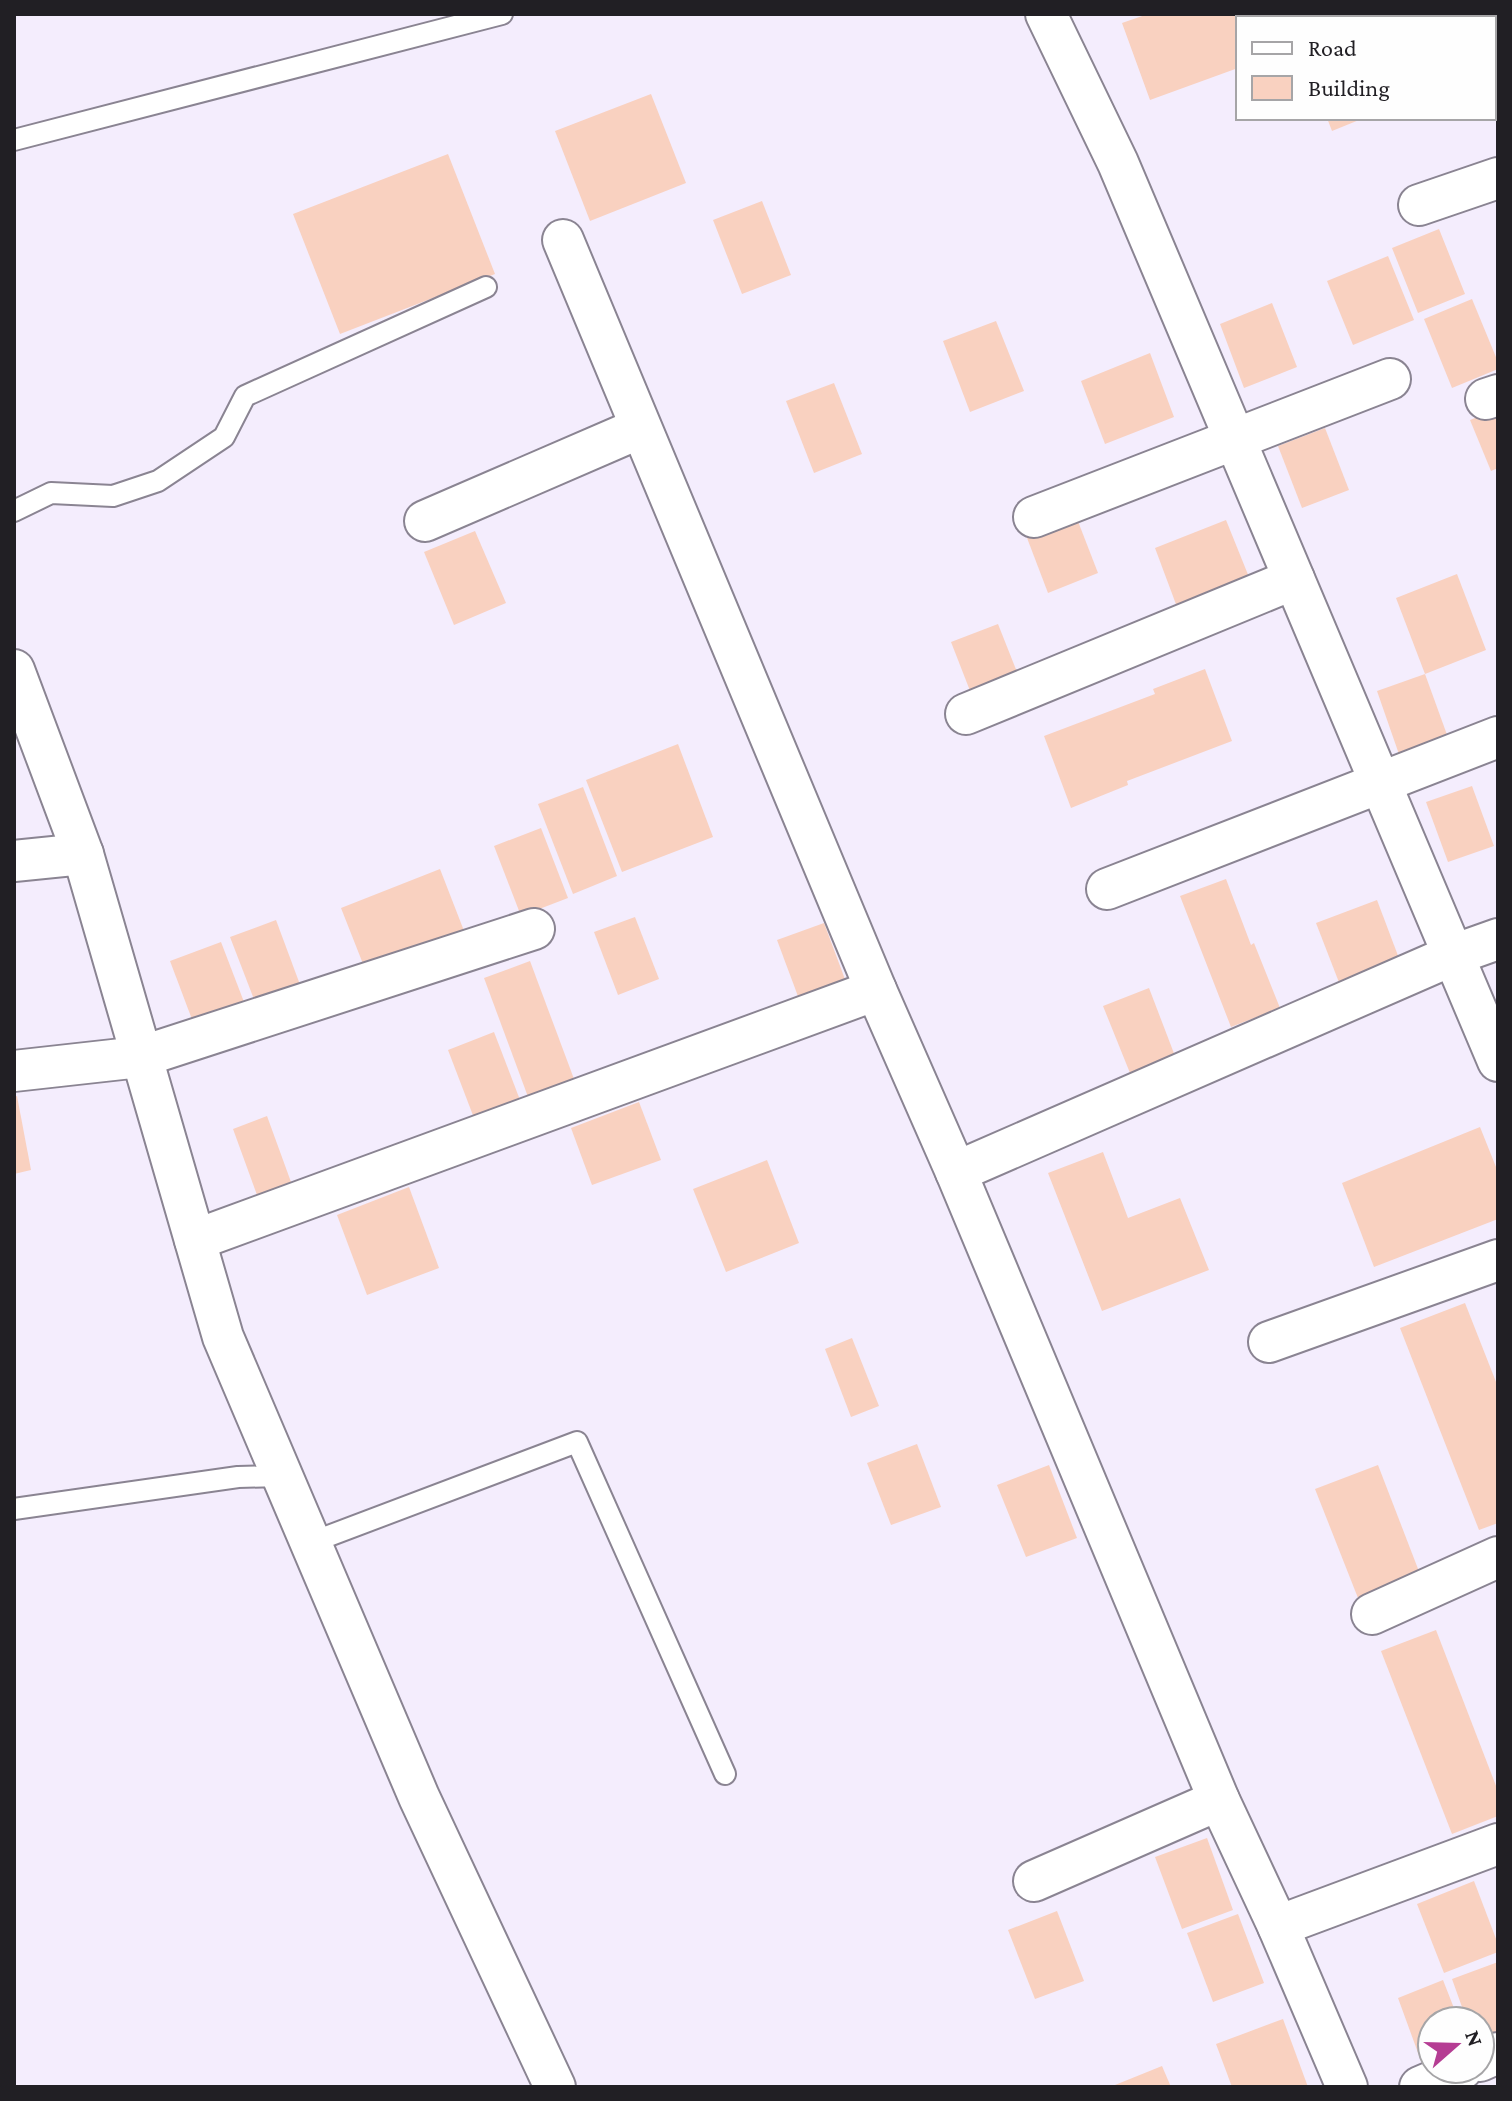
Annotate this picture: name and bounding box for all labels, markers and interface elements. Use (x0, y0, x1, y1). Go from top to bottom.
legend (1236, 16, 1496, 120)
text: Road (1308, 34, 1357, 61)
text: Building (1308, 74, 1390, 101)
north arrow (1416, 2005, 1496, 2085)
text: N (1460, 2027, 1489, 2050)

